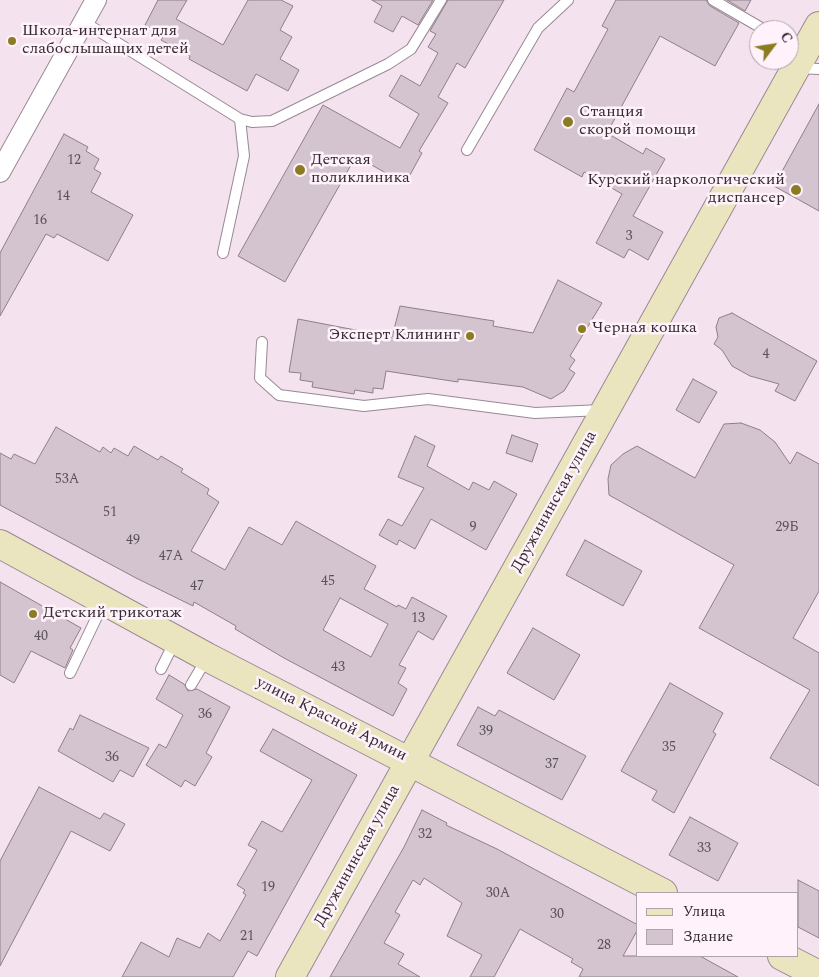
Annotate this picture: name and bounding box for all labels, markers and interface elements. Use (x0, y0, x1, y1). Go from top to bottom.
north arrow (749, 20, 799, 70)
place label: Школа-интернат для слабослышащих детей (22, 22, 189, 60)
text: С (775, 28, 798, 47)
marker: Школа-интернат для слабослышащих детей (6, 35, 18, 47)
place label: Станция скорой помощи (579, 103, 696, 141)
marker: Станция скорой помощи (561, 115, 575, 129)
place label: Детская поликлиника (311, 151, 410, 189)
house number: 12 (67, 153, 81, 169)
marker: Детская поликлиника (293, 163, 307, 177)
place label: Курский наркологический диспансер (587, 171, 785, 209)
marker: Курский наркологический диспансер (789, 183, 803, 197)
house number: 14 (56, 189, 70, 205)
house number: 16 (33, 213, 47, 229)
house number: 3 (626, 229, 632, 245)
place label: Черная кошка (592, 319, 697, 339)
marker: Черная кошка (576, 323, 588, 335)
place label: Эксперт Клининг (328, 326, 460, 346)
marker: Эксперт Клининг (464, 330, 476, 342)
house number: 4 (763, 347, 769, 363)
street label: Дружининская улица (508, 428, 602, 576)
house number: 53А (55, 472, 79, 488)
house number: 51 (103, 505, 117, 521)
house number: 9 (470, 520, 476, 536)
house number: 29Б (775, 520, 799, 536)
house number: 49 (126, 533, 140, 549)
house number: 47А (159, 549, 183, 565)
house number: 45 (321, 574, 335, 590)
house number: 47 (190, 579, 204, 595)
place label: Детский трикотаж (43, 604, 182, 624)
marker: Детский трикотаж (27, 608, 39, 620)
house number: 13 (411, 611, 425, 627)
house number: 40 (34, 629, 48, 645)
house number: 43 (331, 660, 345, 676)
street label: улица Красной Армии (252, 674, 410, 766)
house number: 36 (198, 707, 212, 723)
house number: 39 (479, 724, 493, 740)
house number: 35 (662, 740, 676, 756)
house number: 36 (105, 750, 119, 766)
house number: 37 (545, 757, 559, 773)
street label: Дружининская улица (311, 782, 405, 930)
house number: 32 (418, 827, 432, 843)
house number: 33 (697, 841, 711, 857)
house number: 19 (261, 880, 275, 896)
house number: 30А (486, 886, 510, 902)
legend (636, 892, 799, 957)
text: Улица (683, 900, 725, 923)
house number: 30 (550, 907, 564, 923)
text: Здание (683, 925, 733, 948)
house number: 21 (240, 929, 254, 945)
house number: 28 (597, 938, 611, 954)

